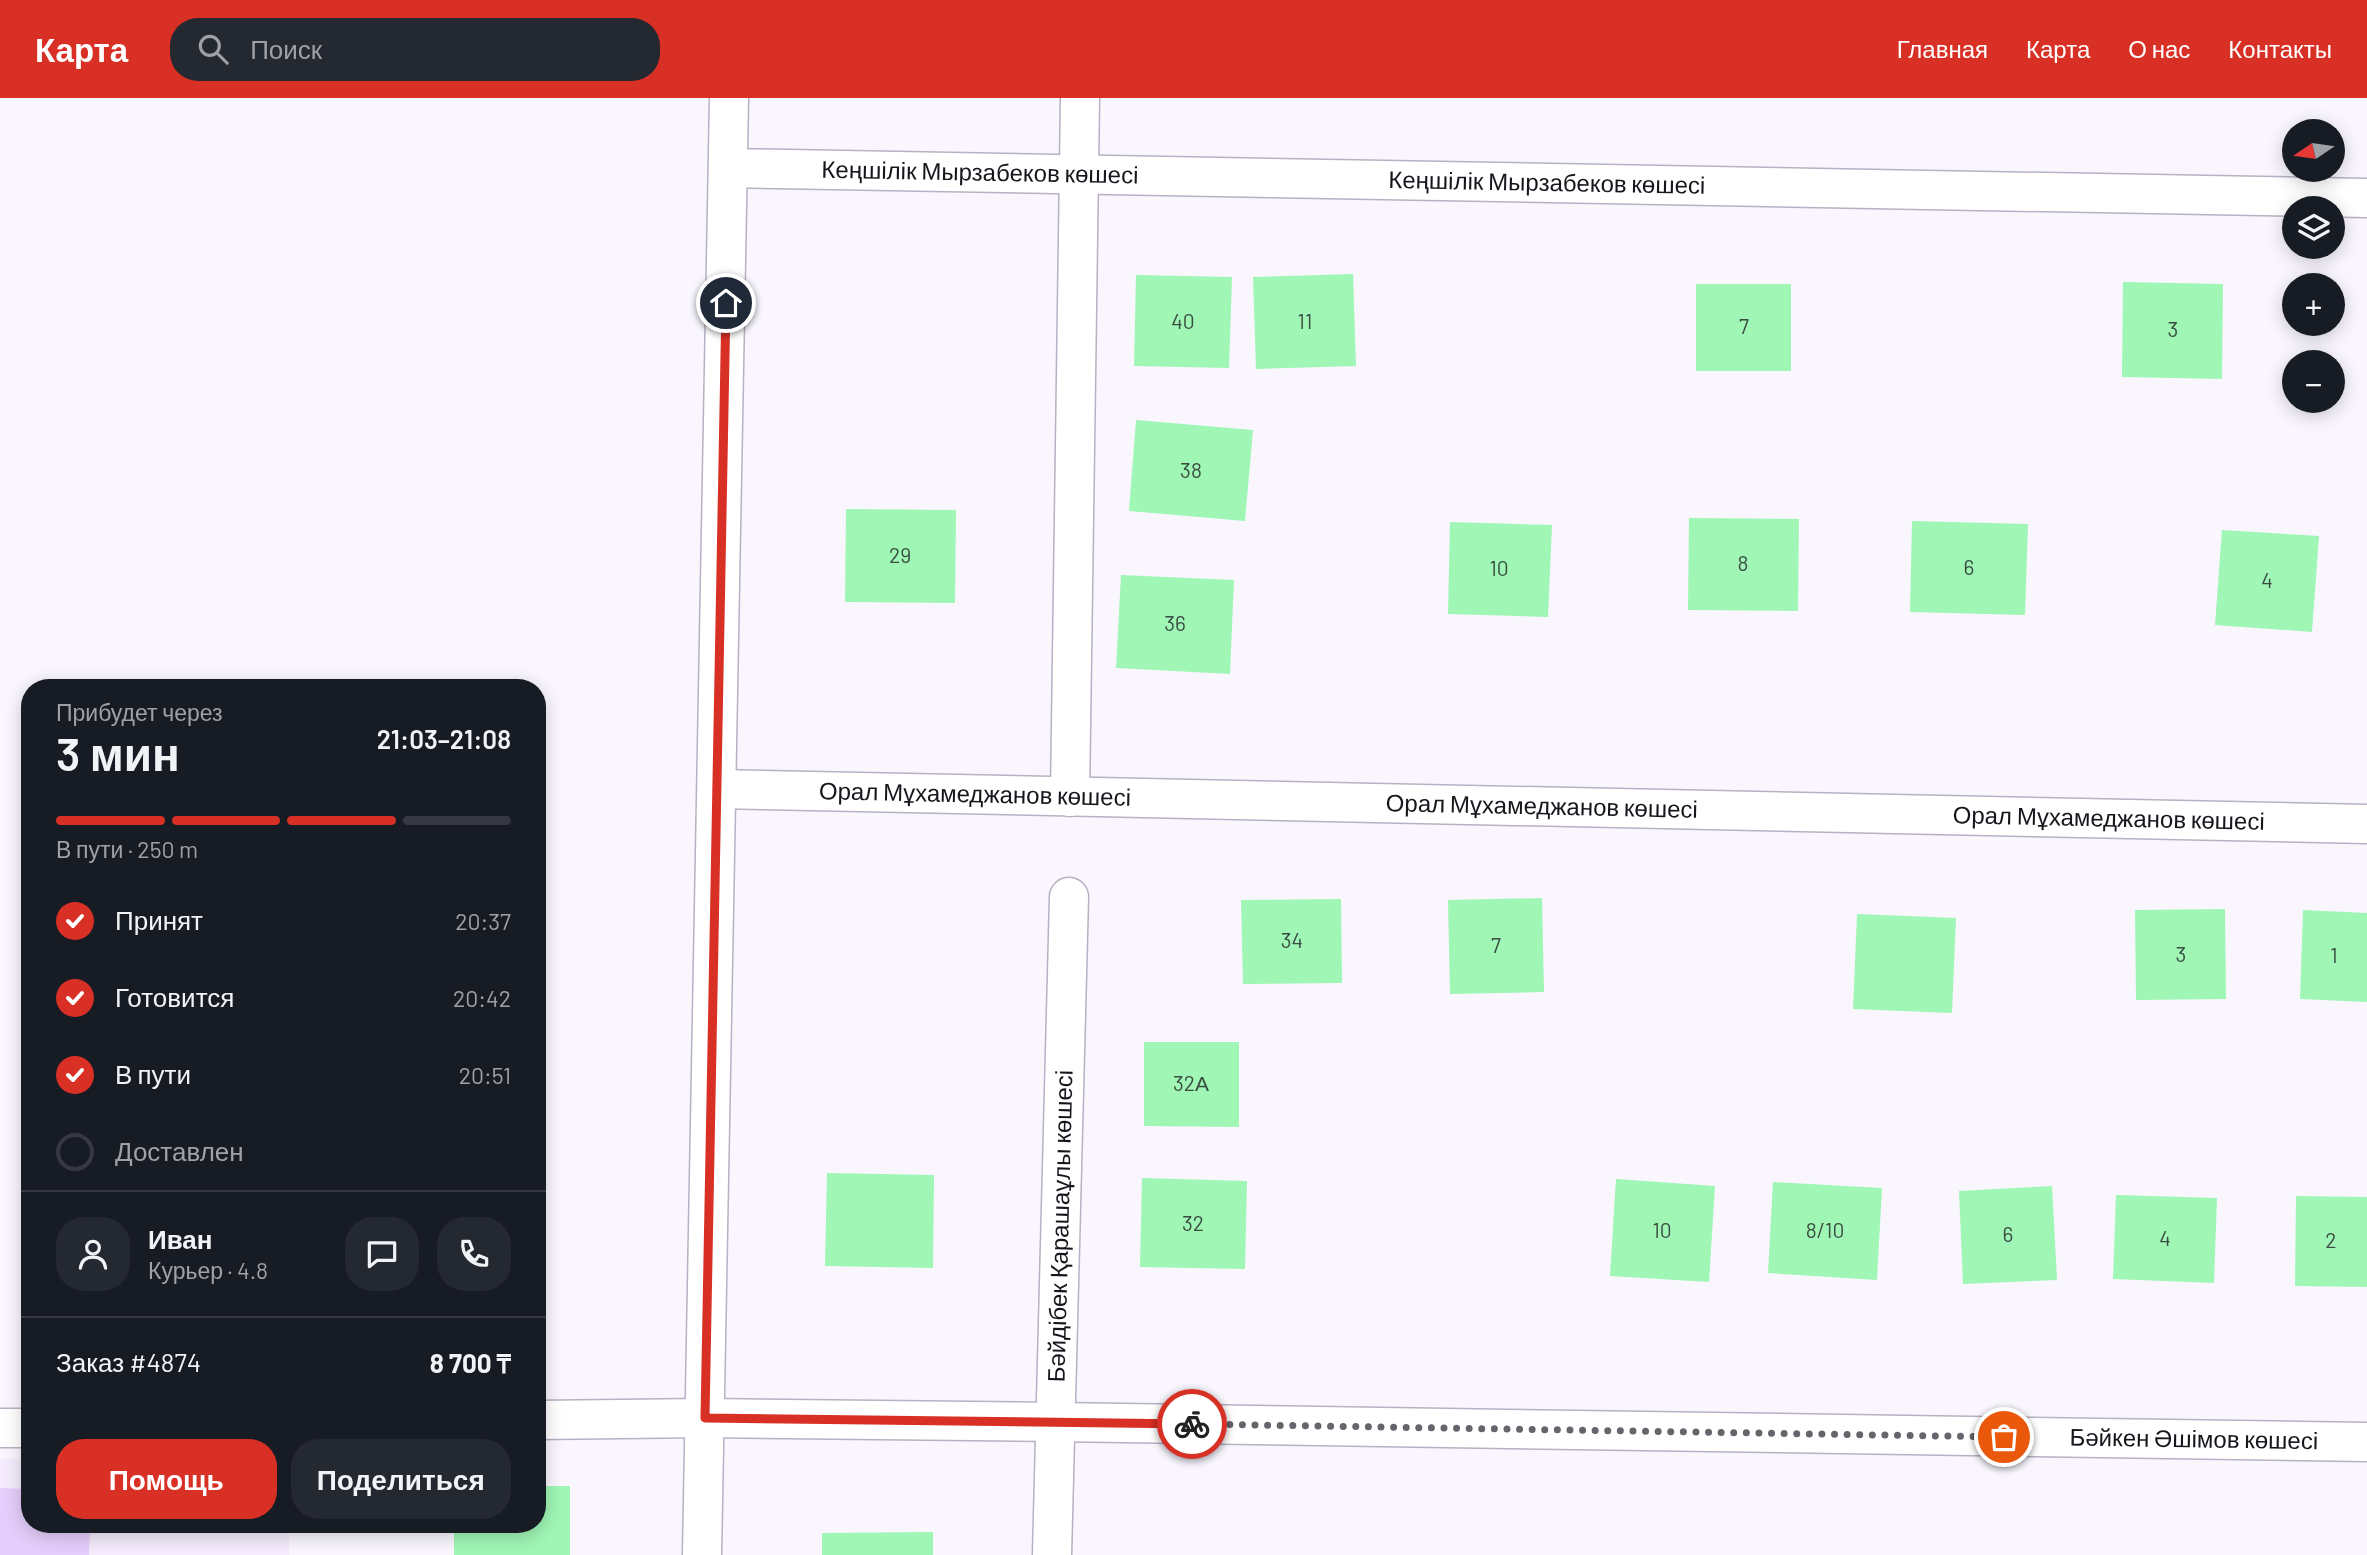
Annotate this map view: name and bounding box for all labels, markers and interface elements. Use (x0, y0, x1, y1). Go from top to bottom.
search box (170, 18, 660, 81)
text: Карта (35, 29, 128, 69)
icon: search (194, 30, 232, 68)
text: Поиск (250, 33, 322, 64)
text: Главная (1897, 34, 1988, 63)
text: Карта (2026, 34, 2090, 63)
text: О нас (2128, 34, 2190, 63)
text: Контакты (2228, 34, 2332, 63)
north arrow (2282, 119, 2345, 182)
map controls (2282, 119, 2345, 413)
street label: Кеңшілік Мырзабеков көшесі (821, 154, 1139, 189)
street label: Кеңшілік Мырзабеков көшесі (1388, 164, 1706, 199)
button: layers (2282, 196, 2345, 259)
pin (696, 273, 756, 333)
button: + (2282, 273, 2345, 336)
icon: home (707, 284, 745, 322)
house number: 40 (1171, 308, 1195, 333)
house number: 11 (1298, 308, 1312, 333)
house number: 7 (1739, 313, 1749, 338)
house number: 3 (2168, 316, 2178, 341)
button: − (2282, 350, 2345, 413)
house number: 38 (1180, 457, 1202, 482)
house number: 29 (889, 542, 911, 567)
house number: 8 (1738, 550, 1748, 575)
house number: 6 (1964, 554, 1974, 579)
house number: 10 (1489, 555, 1509, 580)
house number: 4 (2261, 567, 2273, 592)
house number: 36 (1164, 610, 1186, 635)
text: Прибудет через (56, 698, 223, 726)
text: 21:03–21:08 (377, 723, 511, 754)
text: 3 мин (56, 725, 180, 780)
street label: Орал Мұхамеджанов көшесі (819, 775, 1131, 811)
street label: Орал Мұхамеджанов көшесі (1386, 787, 1698, 823)
street label: Орал Мұхамеджанов көшесі (1952, 799, 2265, 835)
text: В пути · 250 m (56, 835, 198, 863)
icon: check (56, 902, 94, 940)
text: Принят (115, 904, 203, 935)
text: 20:37 (455, 907, 511, 935)
house number: 34 (1281, 927, 1303, 952)
house number: 7 (1491, 932, 1501, 957)
house number: 3 (2176, 941, 2186, 966)
house number: 1 (2330, 942, 2338, 967)
icon: check (56, 979, 94, 1017)
text: Готовится (115, 981, 234, 1012)
text: 20:42 (453, 984, 511, 1012)
icon: check (56, 1056, 94, 1094)
text: В пути (115, 1058, 191, 1089)
text: 20:51 (459, 1061, 511, 1089)
street label: Бәйдібек Қарашаұлы көшесі (1040, 1069, 1078, 1383)
house number: 32А (1173, 1070, 1209, 1095)
text: Доставлен (115, 1135, 244, 1166)
house number: 32 (1182, 1210, 1204, 1235)
button: person (56, 1217, 130, 1291)
button: chat (345, 1217, 419, 1291)
button: phone (437, 1217, 511, 1291)
house number: 10 (1652, 1217, 1672, 1242)
house number: 8/10 (1806, 1217, 1844, 1242)
house number: 6 (2003, 1221, 2013, 1246)
text: Иван (148, 1223, 213, 1254)
house number: 4 (2159, 1225, 2171, 1250)
house number: 2 (2325, 1227, 2337, 1252)
text: Курьер · 4.8 (148, 1256, 268, 1284)
text: Заказ #4874 (56, 1346, 201, 1377)
text: 8 700 ₸ (430, 1347, 511, 1378)
courier (1157, 1389, 1227, 1459)
icon: bike (1173, 1405, 1211, 1443)
pin (1974, 1407, 2034, 1467)
icon: bag (1985, 1418, 2023, 1456)
street label: Бәйкен Әшімов көшесі (2069, 1421, 2318, 1454)
button: Помощь (56, 1439, 277, 1519)
button: Поделиться (291, 1439, 511, 1519)

